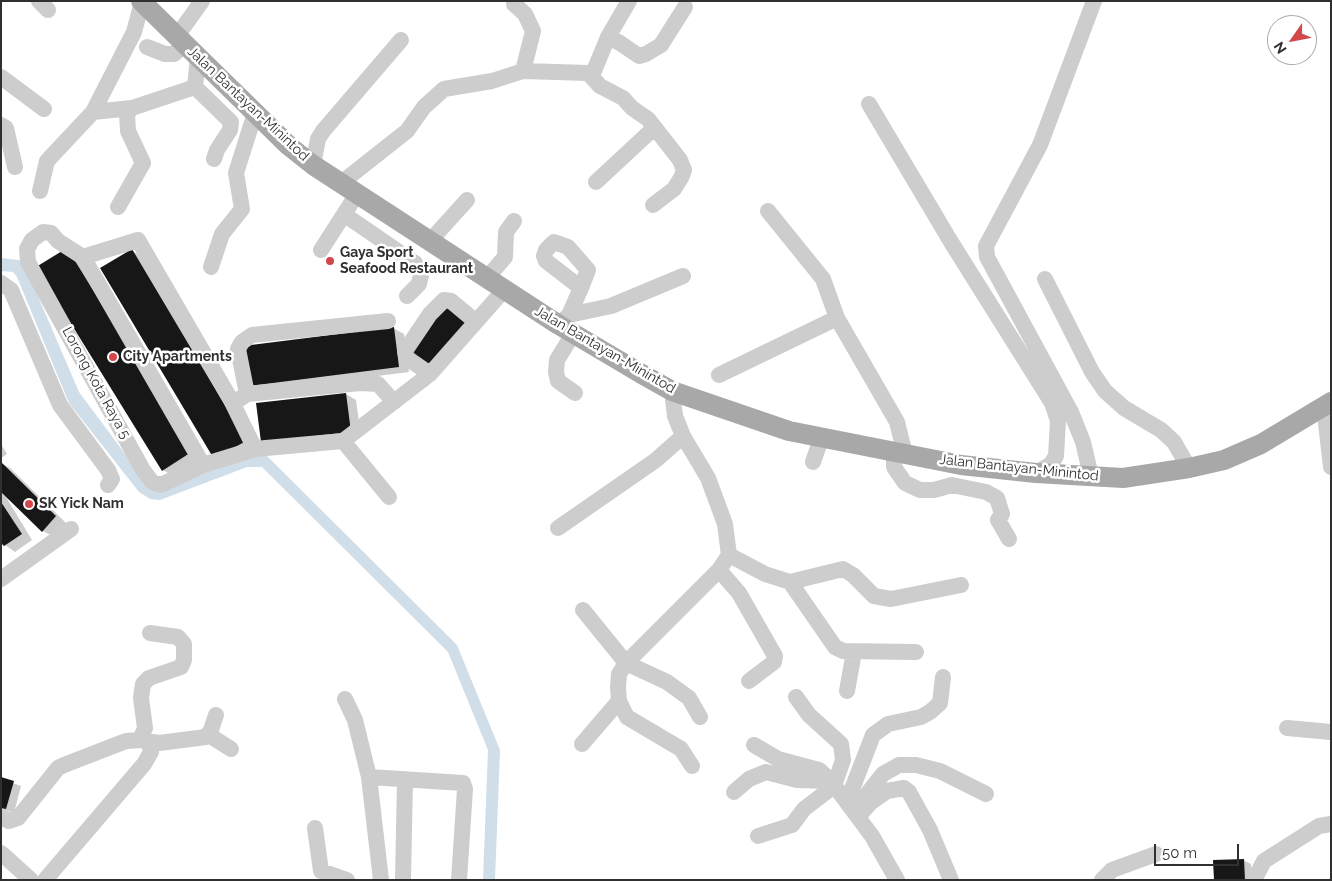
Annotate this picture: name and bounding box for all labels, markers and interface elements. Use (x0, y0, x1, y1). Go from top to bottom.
north arrow (1267, 15, 1317, 65)
text: N (1271, 39, 1290, 56)
street label: Jalan Bantayan-Minintod (184, 43, 312, 165)
place label: Gaya Sport Seafood Restaurant (340, 245, 473, 278)
marker: Gaya Sport Seafood Restaurant (324, 255, 336, 267)
street label: Jalan Bantayan-Minintod (532, 303, 678, 397)
street label: Lorong Kota Raya 5 (58, 324, 134, 442)
place label: City Apartments (123, 349, 232, 365)
marker: City Apartments (107, 351, 119, 363)
street label: Jalan Bantayan-Minintod (939, 451, 1099, 485)
place label: SK Yick Nam (39, 496, 124, 512)
marker: SK Yick Nam (23, 498, 35, 510)
scale bar (1157, 834, 1242, 866)
text: 50 m (1162, 844, 1197, 862)

